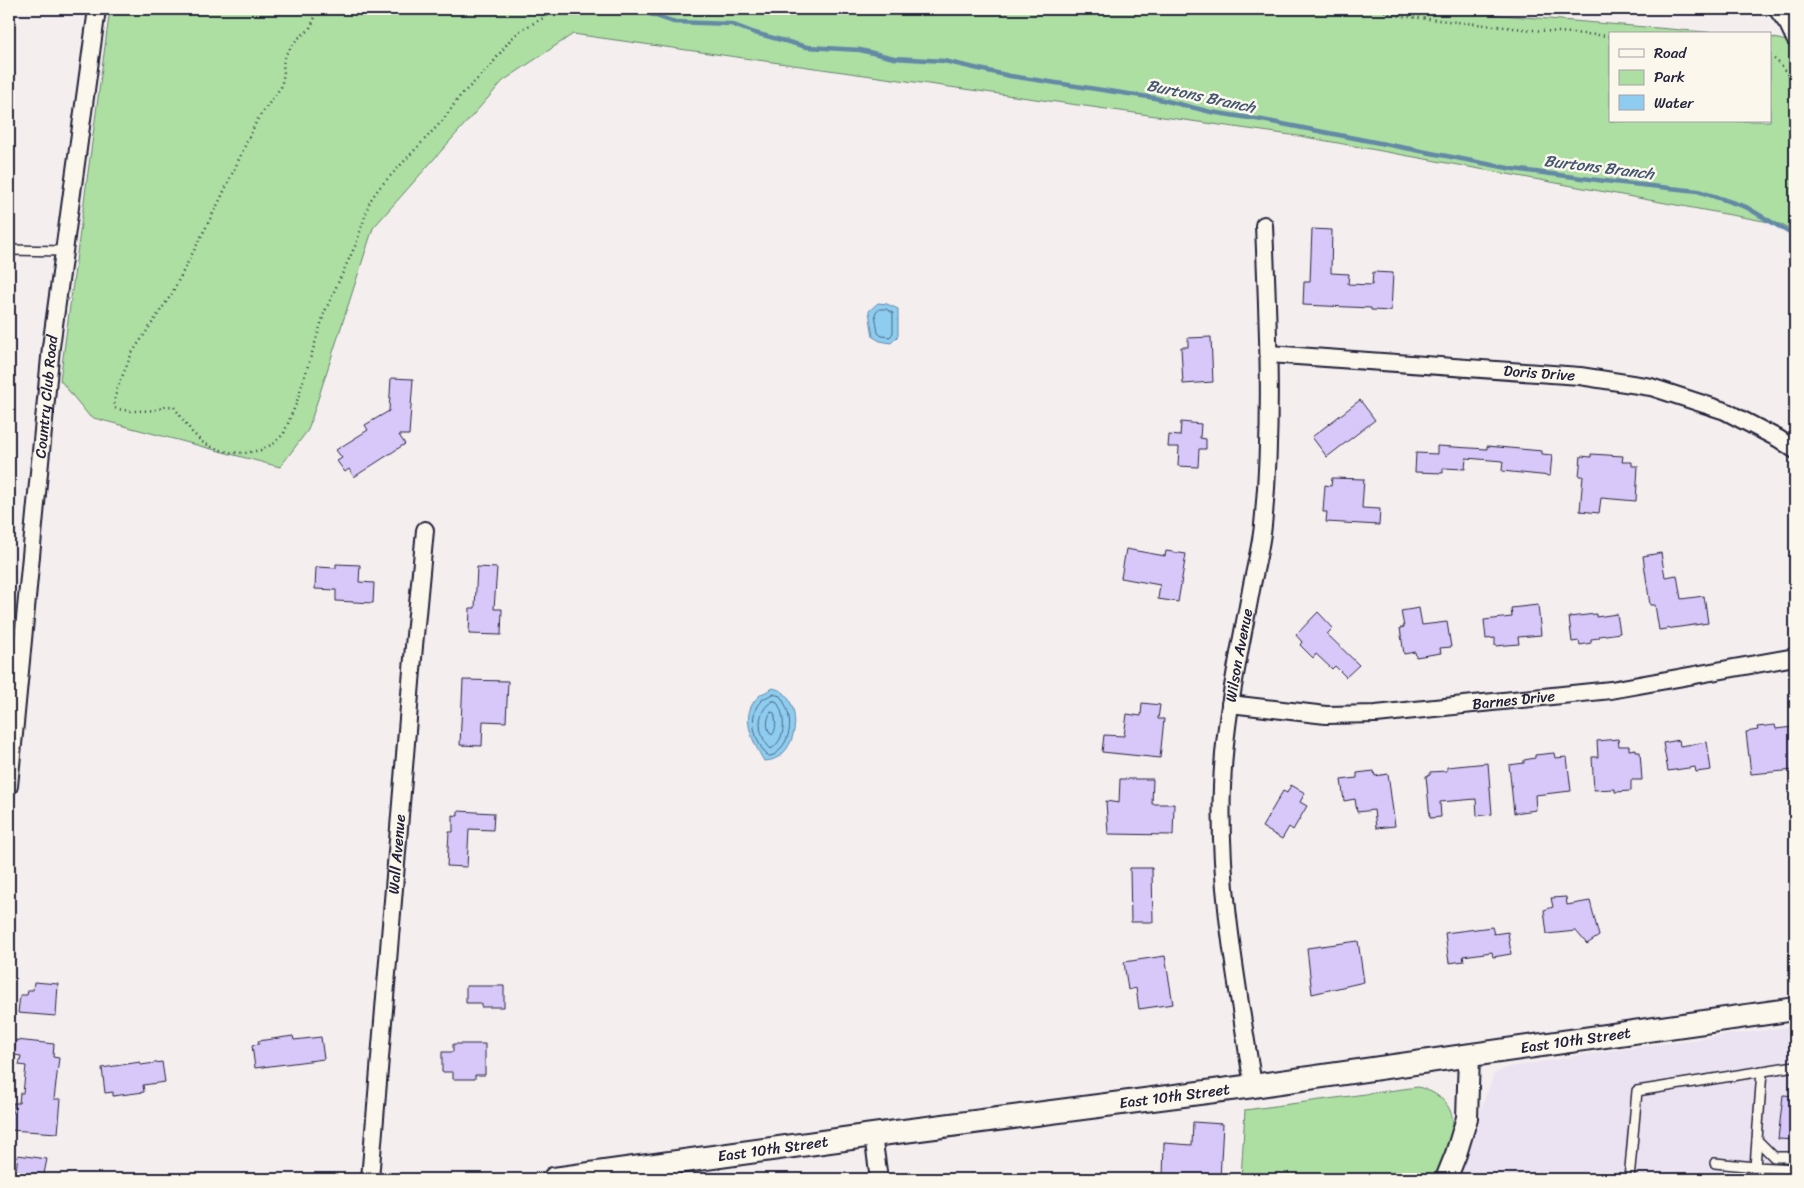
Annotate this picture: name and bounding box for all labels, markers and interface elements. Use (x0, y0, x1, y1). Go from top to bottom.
legend (1609, 32, 1772, 122)
text: Road (1654, 40, 1687, 66)
text: Park (1654, 64, 1685, 90)
water label: Burtons Branch (1144, 70, 1260, 122)
text: Water (1654, 90, 1694, 116)
water label: Burtons Branch (1542, 146, 1657, 188)
street label: Country Club Road (27, 333, 66, 459)
street label: Doris Drive (1503, 358, 1576, 389)
street label: Wilson Avenue (1218, 606, 1260, 704)
street label: Barnes Drive (1471, 683, 1557, 717)
street label: Wall Avenue (381, 813, 413, 895)
street label: East 10th Street (1519, 1019, 1633, 1061)
street label: East 10th Street (1118, 1076, 1232, 1116)
street label: East 10th Street (716, 1128, 830, 1169)

